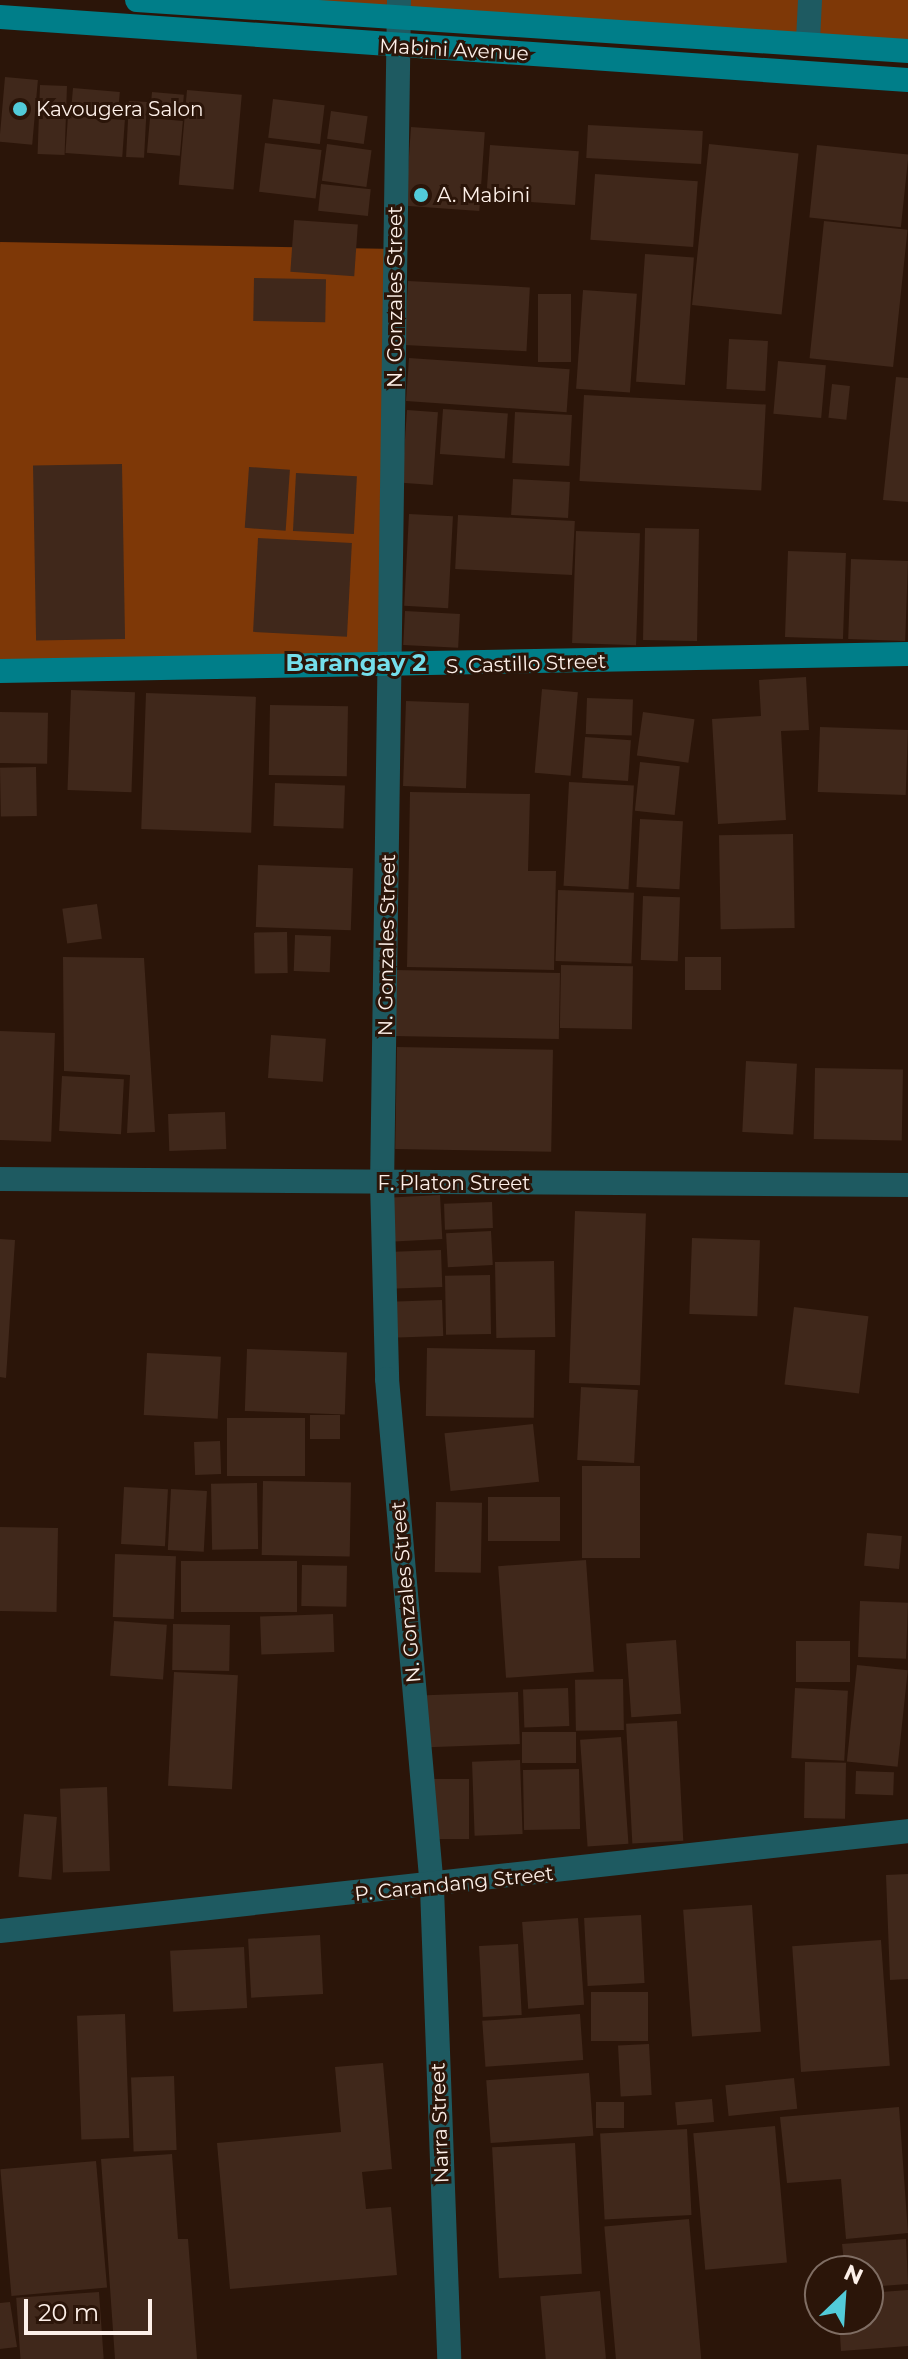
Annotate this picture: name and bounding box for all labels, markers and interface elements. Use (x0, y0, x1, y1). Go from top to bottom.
street label: Mabini Avenue (379, 34, 529, 66)
place label: Kavougera Salon (36, 97, 204, 121)
marker: Kavougera Salon (11, 100, 29, 118)
place label: A. Mabini (437, 183, 530, 207)
marker: A. Mabini (412, 186, 430, 204)
street label: N. Gonzales Street (383, 206, 407, 388)
district label: Barangay 2 (286, 649, 426, 677)
street label: S. Castillo Street (445, 649, 607, 679)
street label: N. Gonzales Street (373, 854, 401, 1036)
street label: F. Platon Street (378, 1171, 530, 1195)
street label: N. Gonzales Street (386, 1500, 426, 1684)
street label: P. Carandang Street (353, 1862, 555, 1906)
street label: Narra Street (426, 2062, 454, 2184)
north arrow (804, 2255, 884, 2335)
text: N (840, 2259, 867, 2291)
scale bar (28, 2283, 156, 2333)
text: 20 m (38, 2298, 99, 2327)

